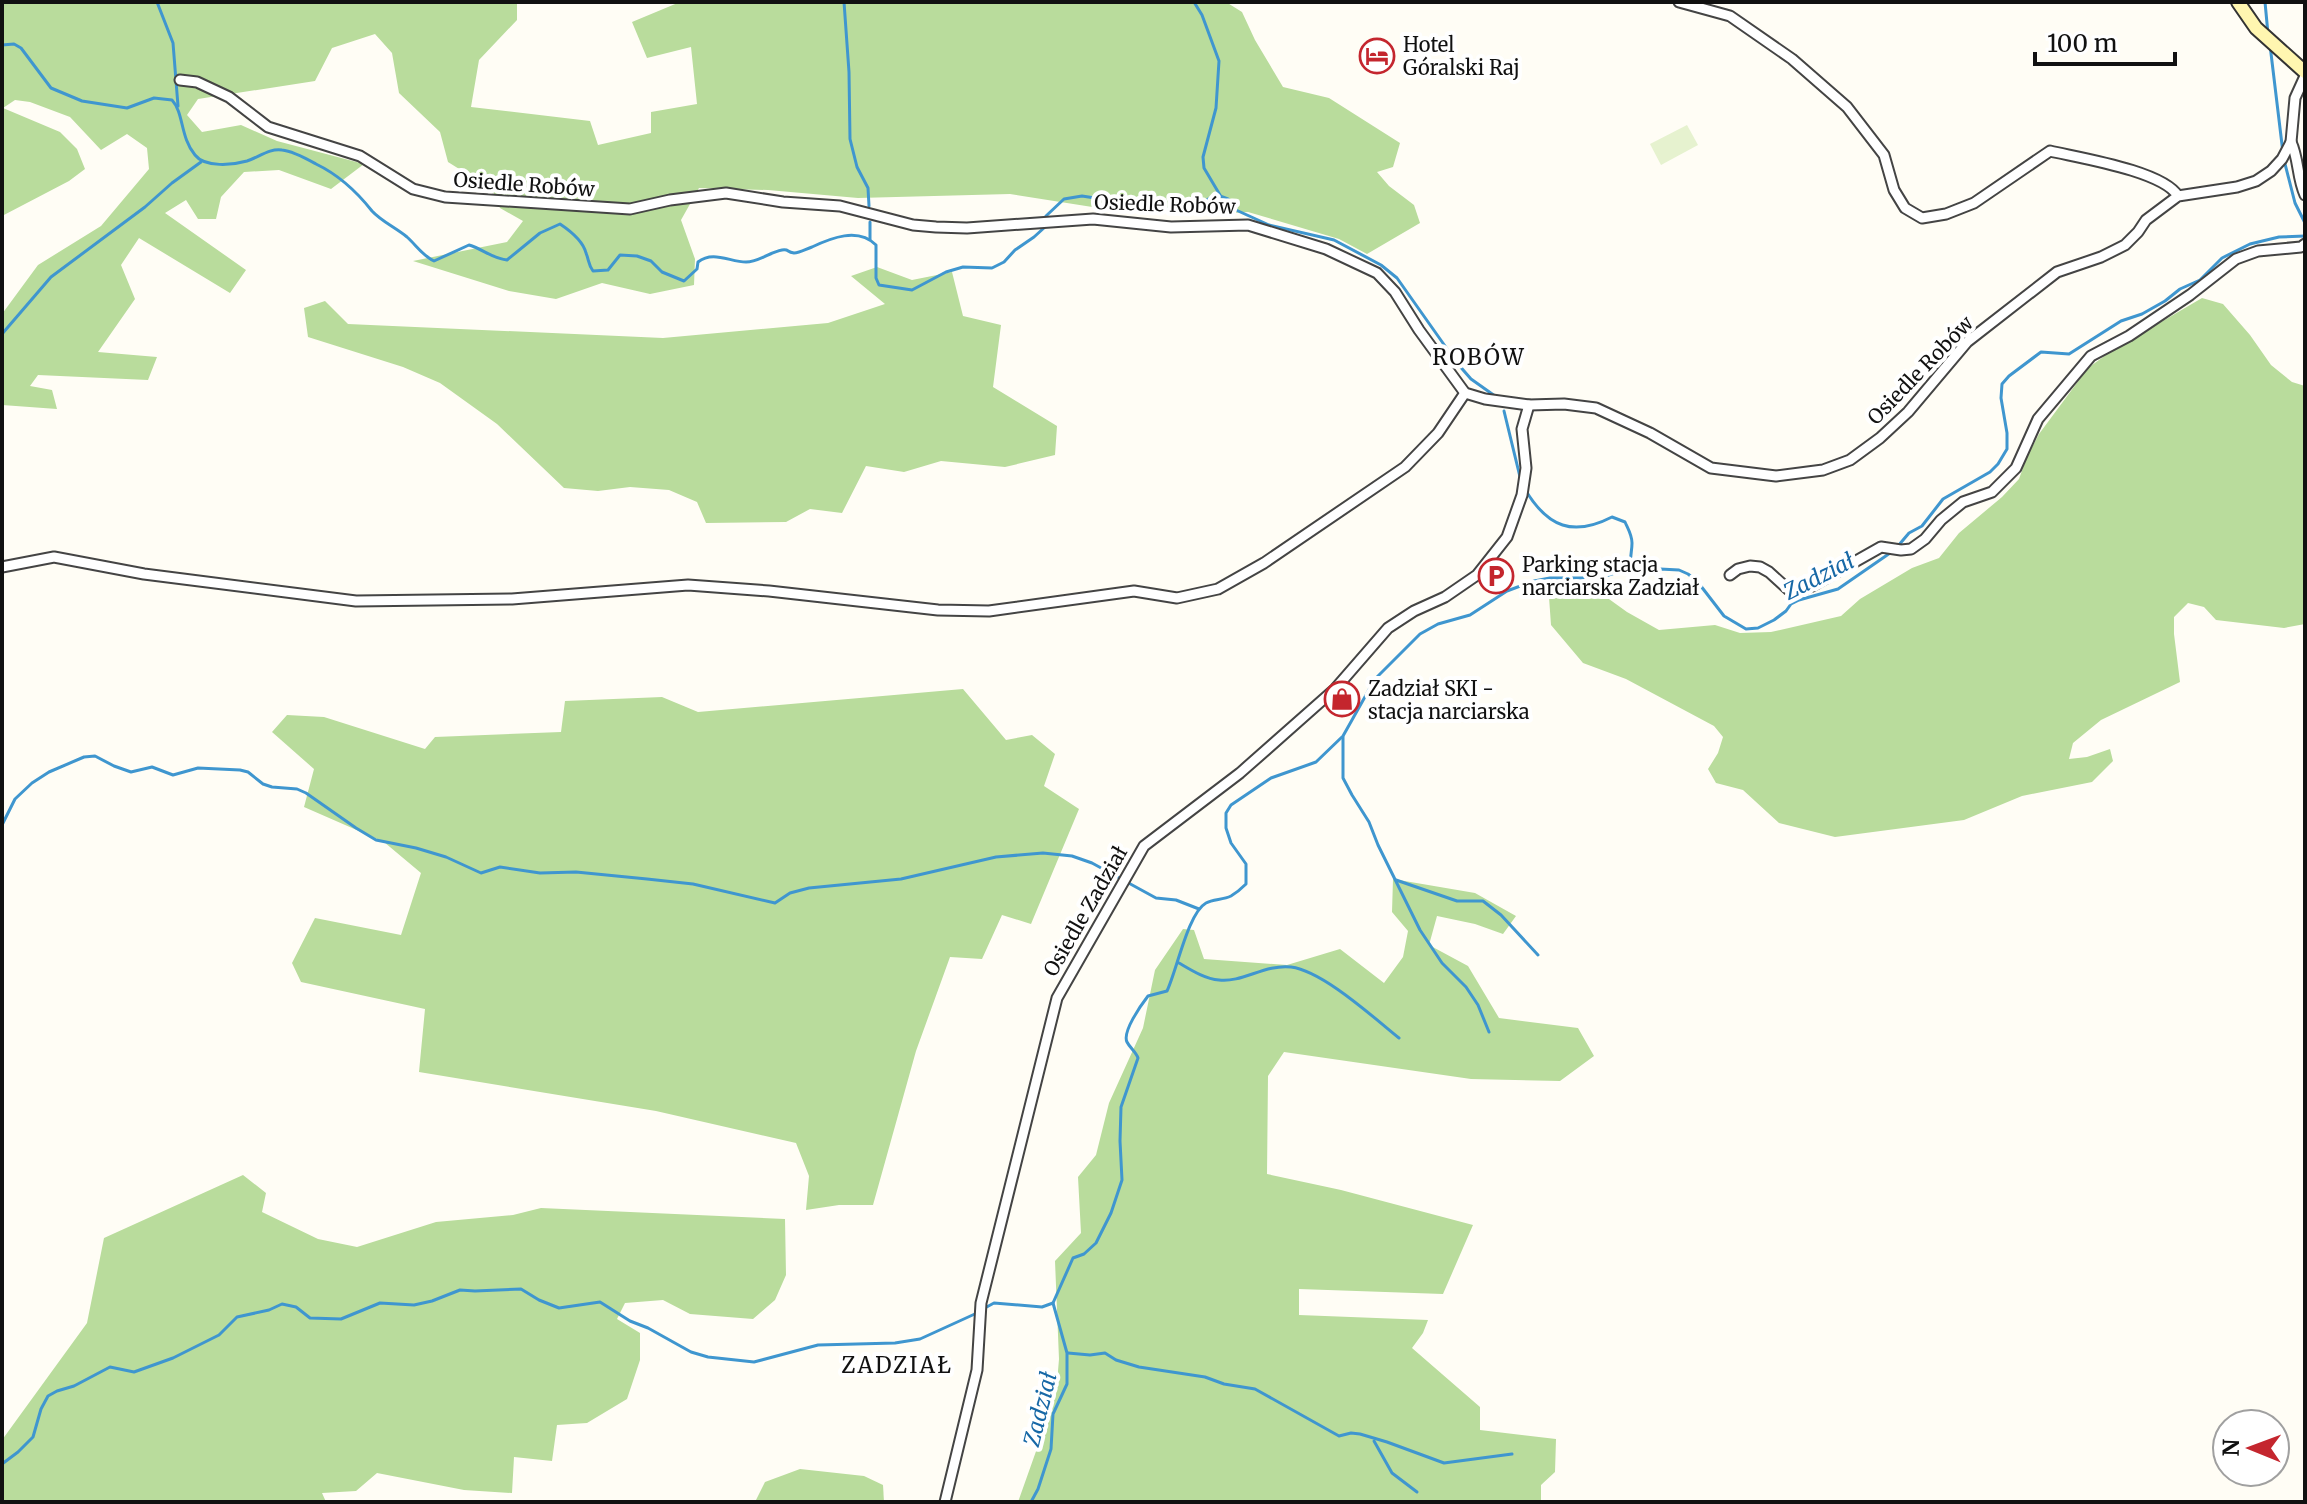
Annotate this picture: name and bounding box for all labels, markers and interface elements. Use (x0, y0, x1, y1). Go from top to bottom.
scale bar (2035, 16, 2175, 66)
text: 100 m (2047, 28, 2118, 59)
place label: Hotel Góralski Raj (1403, 32, 1520, 80)
hotel icon: Hotel Góralski Raj (1358, 37, 1396, 75)
street label: Osiedle Robów (453, 167, 596, 201)
street label: Osiedle Robów (1094, 189, 1237, 219)
street label: Osiedle Robów (1862, 310, 1979, 430)
district label: ROBÓW (1432, 342, 1526, 371)
water label: Zadział (1778, 546, 1860, 606)
place label: Parking stacja narciarska Zadział (1522, 552, 1699, 600)
parking icon: Parking stacja narciarska Zadział (1477, 557, 1515, 595)
place label: Zadział SKI - stacja narciarska (1368, 676, 1530, 724)
shop icon: Zadział SKI - stacja narciarska (1323, 680, 1361, 718)
street label: Osiedle Zadział (1038, 841, 1132, 981)
district label: ZADZIAŁ (841, 1351, 953, 1379)
water label: Zadział (1017, 1368, 1063, 1450)
north arrow (2211, 1408, 2291, 1488)
text: N (2217, 1438, 2245, 1457)

